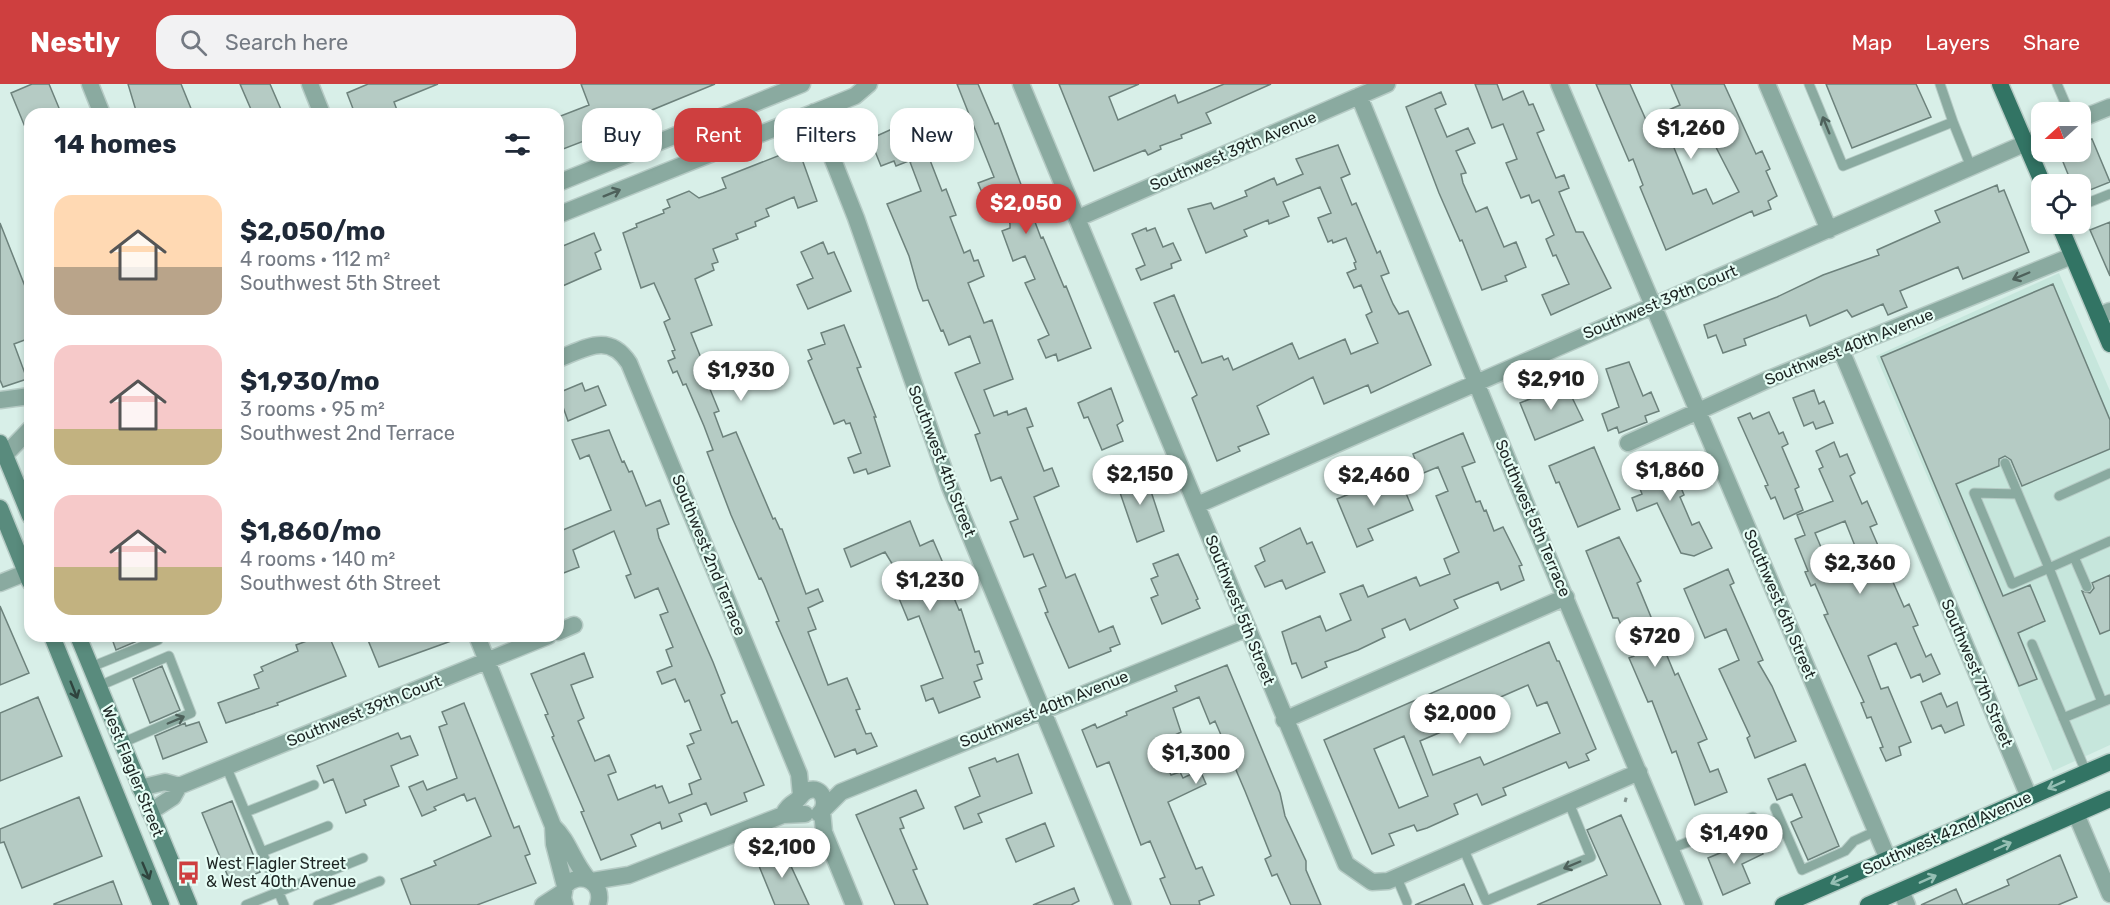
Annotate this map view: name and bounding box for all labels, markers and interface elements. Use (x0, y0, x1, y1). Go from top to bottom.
search box (156, 15, 576, 69)
text: Nestly (30, 26, 120, 59)
icon: search (177, 26, 210, 59)
text: Search here (225, 29, 348, 56)
text: Map (1851, 30, 1892, 55)
text: Layers (1925, 30, 1990, 55)
text: Share (2023, 30, 2080, 55)
north arrow (2031, 102, 2091, 162)
map controls (2031, 102, 2091, 234)
street label: Southwest 39th Avenue (1147, 107, 1319, 195)
chip: Buy (582, 108, 662, 162)
chip: Rent (674, 108, 762, 162)
chip: Filters (774, 108, 878, 162)
chip: New (890, 108, 974, 162)
pin: $1,260 (1642, 109, 1740, 160)
text: $1,260 (1657, 116, 1725, 140)
one-way arrow (1820, 116, 1831, 135)
icon: filters (501, 128, 534, 161)
text: 14 homes (54, 129, 177, 160)
button: locate (2031, 174, 2091, 234)
pin: $2,050 (977, 184, 1075, 235)
one-way arrow (603, 187, 621, 198)
text: $2,050 (990, 191, 1062, 215)
text: $2,050/mo (240, 216, 385, 247)
icon: home (102, 219, 174, 291)
text: 4 rooms · 112 m² (240, 247, 390, 271)
street label: Southwest 39th Court (1580, 261, 1740, 343)
text: Southwest 5th Street (240, 271, 440, 295)
one-way arrow (2013, 271, 2031, 282)
street label: Southwest 40th Avenue (1762, 304, 1936, 390)
pin: $1,930 (692, 351, 790, 402)
text: $1,930 (707, 358, 775, 382)
pin: $2,910 (1502, 360, 1600, 411)
text: $1,930/mo (240, 366, 380, 397)
text: $2,910 (1517, 367, 1585, 391)
icon: home (102, 369, 174, 441)
street label: Southwest 4th Street (904, 383, 980, 539)
text: 3 rooms · 95 m² (240, 397, 385, 421)
text: Southwest 2nd Terrace (240, 421, 455, 445)
street label: Southwest 5th Terrace (1491, 437, 1575, 599)
pin: $1,860 (1621, 451, 1719, 502)
pin: $2,150 (1091, 455, 1189, 506)
pin: $2,460 (1325, 456, 1423, 507)
text: $1,860 (1636, 458, 1704, 482)
text: $2,150 (1106, 462, 1174, 486)
text: $2,460 (1338, 463, 1410, 487)
street label: Southwest 2nd Terrace (668, 472, 750, 638)
text: $1,860/mo (240, 516, 381, 547)
icon: home (102, 519, 174, 591)
street label: Southwest 6th Street (1740, 526, 1820, 682)
street label: Southwest 5th Street (1201, 532, 1279, 688)
pin: $2,360 (1811, 544, 1909, 595)
text: 4 rooms · 140 m² (240, 547, 395, 571)
text: $2,360 (1824, 551, 1896, 575)
pin: $1,230 (881, 561, 979, 612)
text: $1,230 (896, 568, 964, 592)
text: Southwest 6th Street (240, 571, 440, 595)
street label: Southwest 7th Street (1937, 596, 2017, 750)
pin: $720 (1619, 617, 1691, 668)
text: $720 (1629, 624, 1681, 648)
street label: Southwest 40th Avenue (957, 666, 1131, 752)
street label: Southwest 39th Court (284, 671, 444, 751)
one-way arrow (69, 681, 80, 699)
pin: $2,000 (1411, 694, 1509, 745)
text: $2,000 (1424, 701, 1496, 725)
street label: West Flagler Street (98, 702, 168, 840)
one-way arrow (166, 714, 184, 725)
pin: $1,300 (1147, 734, 1245, 785)
text: $1,300 (1161, 741, 1231, 765)
one-way arrow (2048, 780, 2066, 791)
street label: Southwest 42nd Avenue (1860, 787, 2034, 879)
pin: $1,490 (1685, 814, 1783, 865)
text: $1,490 (1700, 821, 1768, 845)
pin: $2,100 (733, 828, 831, 879)
text: $2,100 (748, 835, 816, 859)
one-way arrow (1994, 839, 2012, 851)
place label: West Flagler Street & West 40th Avenue (206, 854, 356, 891)
bus stop icon: West Flagler Street & West 40th Avenue (175, 859, 201, 885)
one-way arrow (1563, 860, 1581, 871)
one-way arrow (141, 861, 152, 880)
one-way arrow (1919, 872, 1937, 884)
one-way arrow (1831, 875, 1849, 887)

